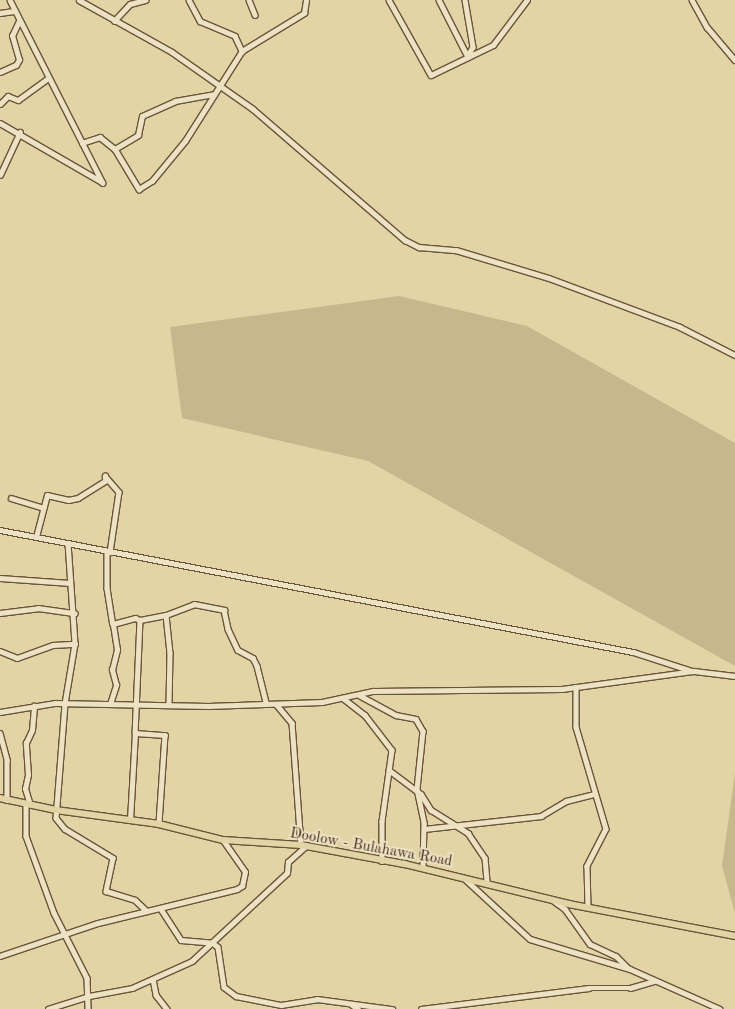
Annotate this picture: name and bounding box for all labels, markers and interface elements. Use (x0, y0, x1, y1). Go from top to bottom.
street label: Doolow - Bulahawa Road (288, 825, 454, 871)

